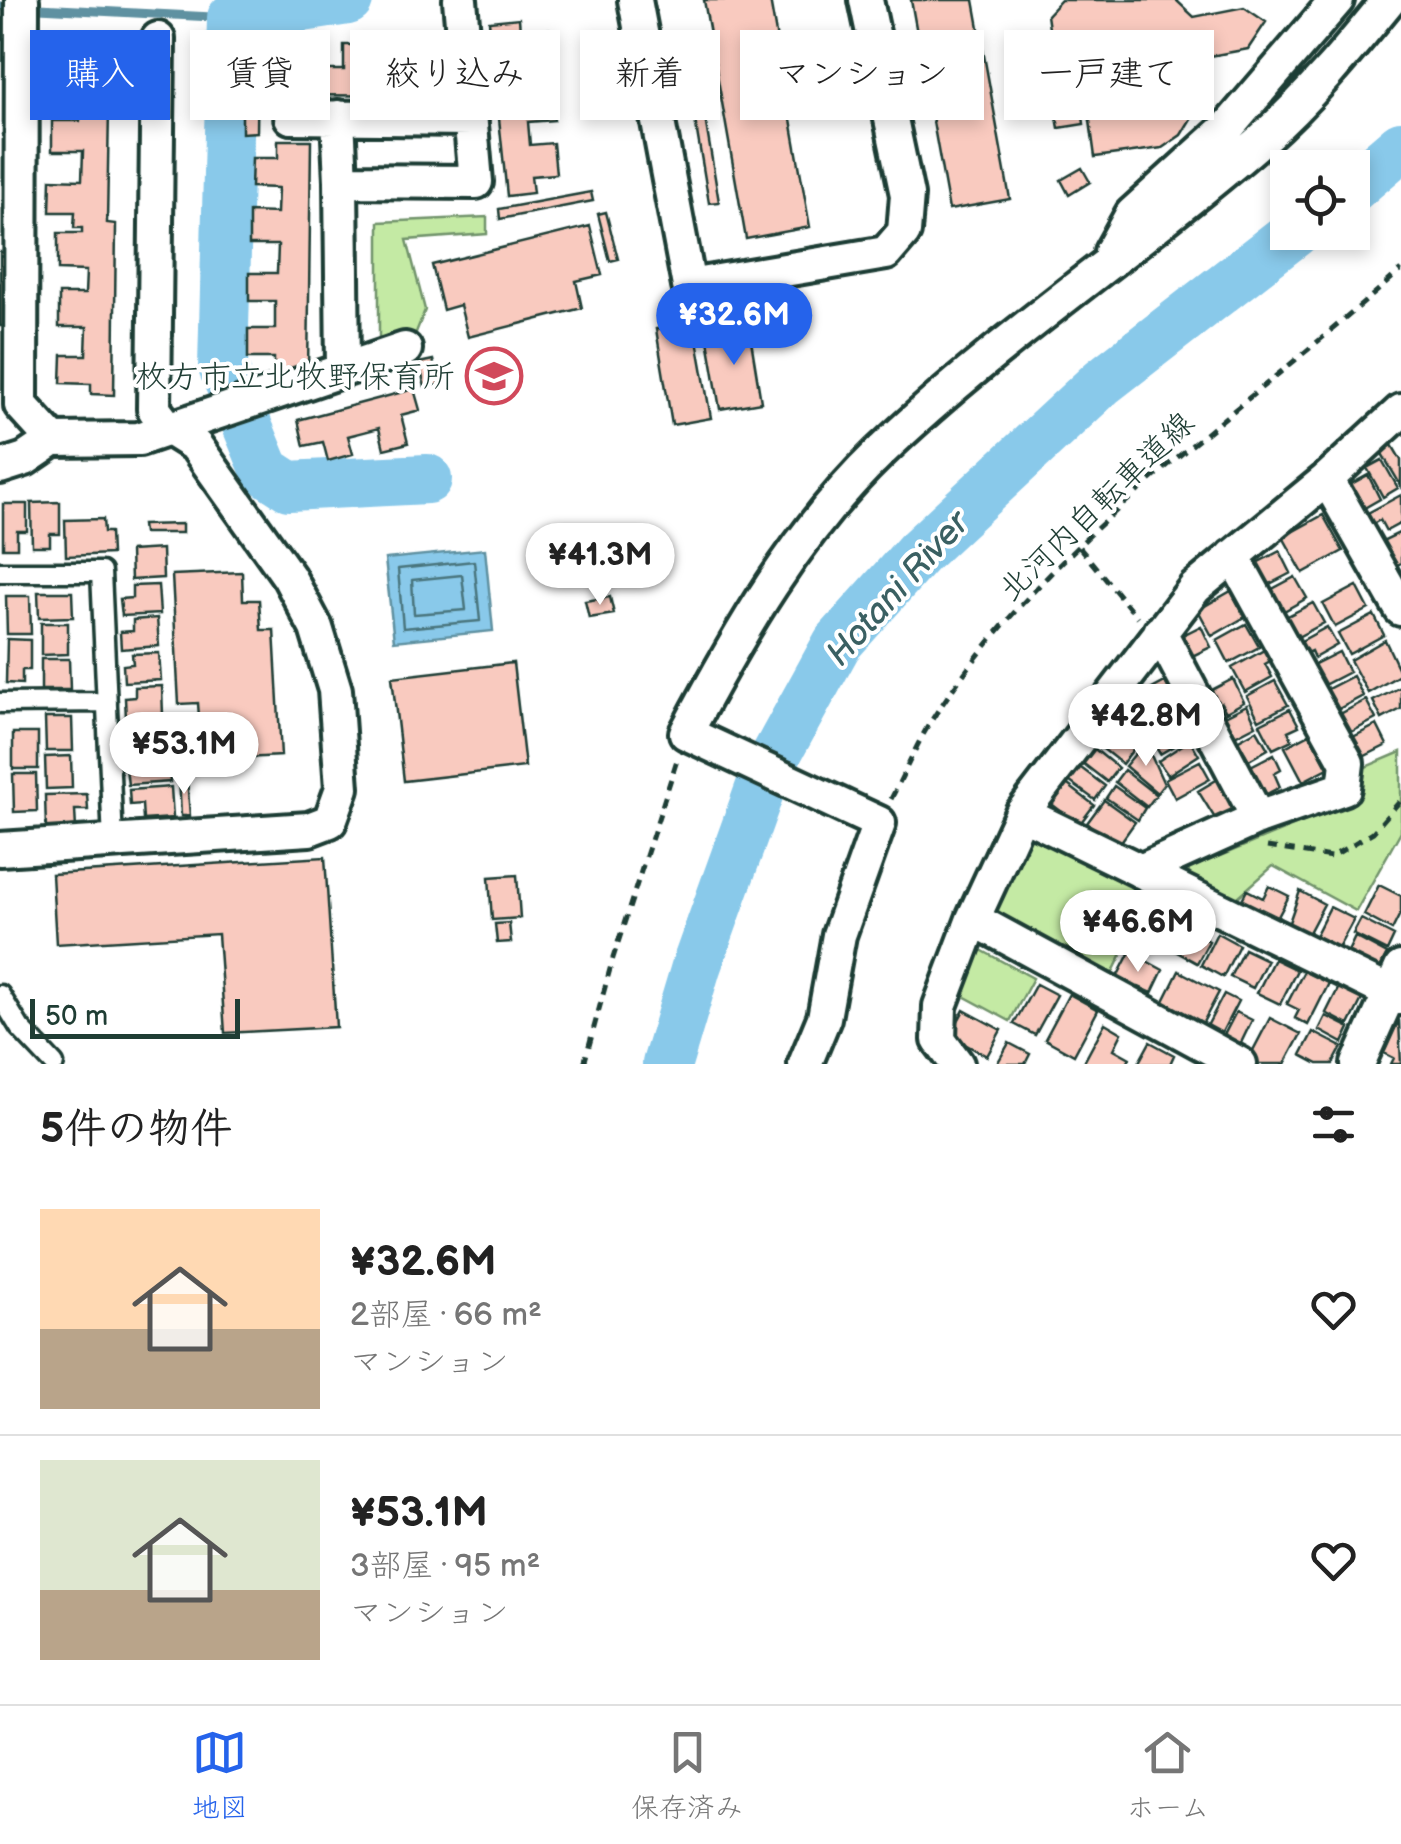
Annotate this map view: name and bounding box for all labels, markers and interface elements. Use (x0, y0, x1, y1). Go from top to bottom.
chip: 購入 (30, 30, 170, 120)
chip: 賃貸 (190, 30, 330, 120)
chip: 絞り込み (350, 30, 560, 120)
chip: 新着 (580, 30, 720, 120)
chip: マンション (740, 30, 984, 120)
chip: 一戸建て (1004, 30, 1214, 120)
map controls (1270, 150, 1370, 250)
button: locate (1270, 150, 1370, 250)
pin: ¥32.6M (653, 283, 815, 368)
text: ¥32.6M (678, 296, 790, 335)
school or university icon: 枚方市立北牧野保育所 (464, 346, 524, 406)
place label: 枚方市立北牧野保育所 (135, 358, 455, 397)
street label: 北河内自転車道線 (991, 404, 1203, 610)
water label: Hotani River (817, 501, 980, 675)
pin: ¥41.3M (519, 523, 681, 608)
text: ¥41.3M (548, 536, 652, 575)
pin: ¥42.8M (1065, 684, 1227, 769)
text: ¥42.8M (1090, 697, 1202, 736)
pin: ¥53.1M (103, 712, 265, 797)
text: ¥53.1M (132, 725, 236, 764)
pin: ¥46.6M (1057, 890, 1219, 975)
text: ¥46.6M (1082, 903, 1194, 942)
scale bar (30, 994, 240, 1038)
text: 50 m (45, 1000, 108, 1033)
icon: filters (1306, 1097, 1361, 1152)
text: 5件の物件 (40, 1104, 232, 1155)
text: ¥32.6M (350, 1237, 496, 1288)
icon: home (120, 1249, 240, 1369)
icon: heart (1306, 1282, 1361, 1337)
text: 2部屋 · 66 m² (350, 1296, 542, 1335)
text: マンション (350, 1343, 509, 1382)
text: ¥53.1M (350, 1488, 488, 1539)
icon: home (120, 1500, 240, 1620)
icon: heart (1306, 1533, 1361, 1588)
text: 3部屋 · 95 m² (350, 1547, 540, 1586)
text: マンション (350, 1594, 509, 1633)
tab: 地図 (192, 1725, 248, 1825)
tab: 保存済み (631, 1725, 743, 1825)
tab: ホーム (1126, 1725, 1209, 1825)

